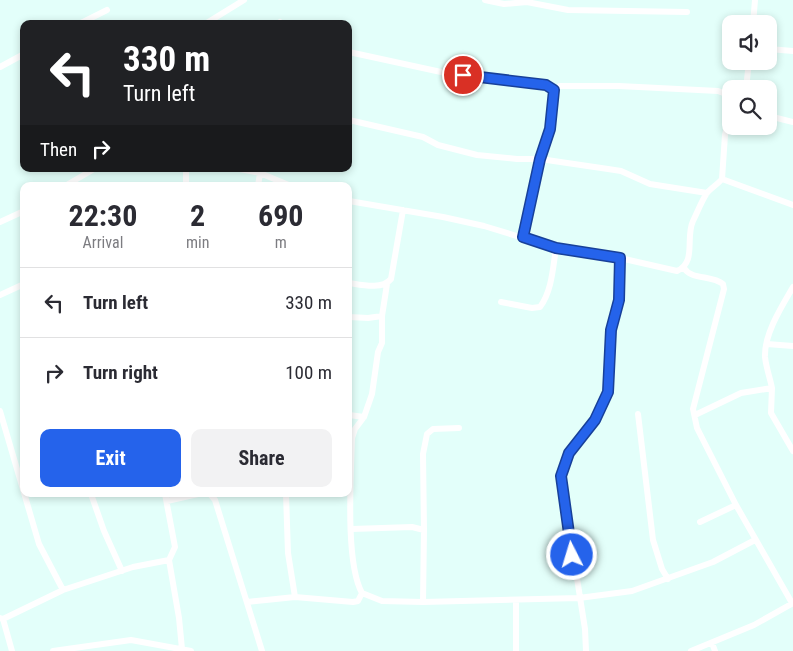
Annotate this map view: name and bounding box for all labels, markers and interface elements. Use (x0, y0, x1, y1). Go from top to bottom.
map controls (722, 15, 777, 135)
button: sound (722, 15, 777, 70)
text: 330 m (123, 39, 210, 80)
icon: left (40, 40, 105, 105)
pin (442, 54, 484, 96)
icon: arrive (449, 61, 477, 89)
button: search (722, 80, 777, 135)
text: Turn left (123, 81, 195, 106)
icon: right (87, 135, 115, 163)
text: Then (40, 138, 77, 161)
text: 22:30 (69, 198, 137, 233)
text: 2 (190, 198, 205, 233)
text: 690 (258, 198, 303, 233)
text: Arrival (83, 233, 123, 252)
text: min (186, 233, 209, 252)
text: m (275, 233, 287, 252)
icon: left (40, 289, 68, 317)
text: Turn left (83, 291, 148, 314)
text: 330 m (285, 291, 332, 314)
icon: right (40, 359, 68, 387)
text: Turn right (83, 361, 158, 384)
text: 100 m (285, 361, 332, 384)
button: Exit (40, 429, 181, 487)
button: Share (191, 429, 332, 487)
position arrow (545, 528, 597, 580)

